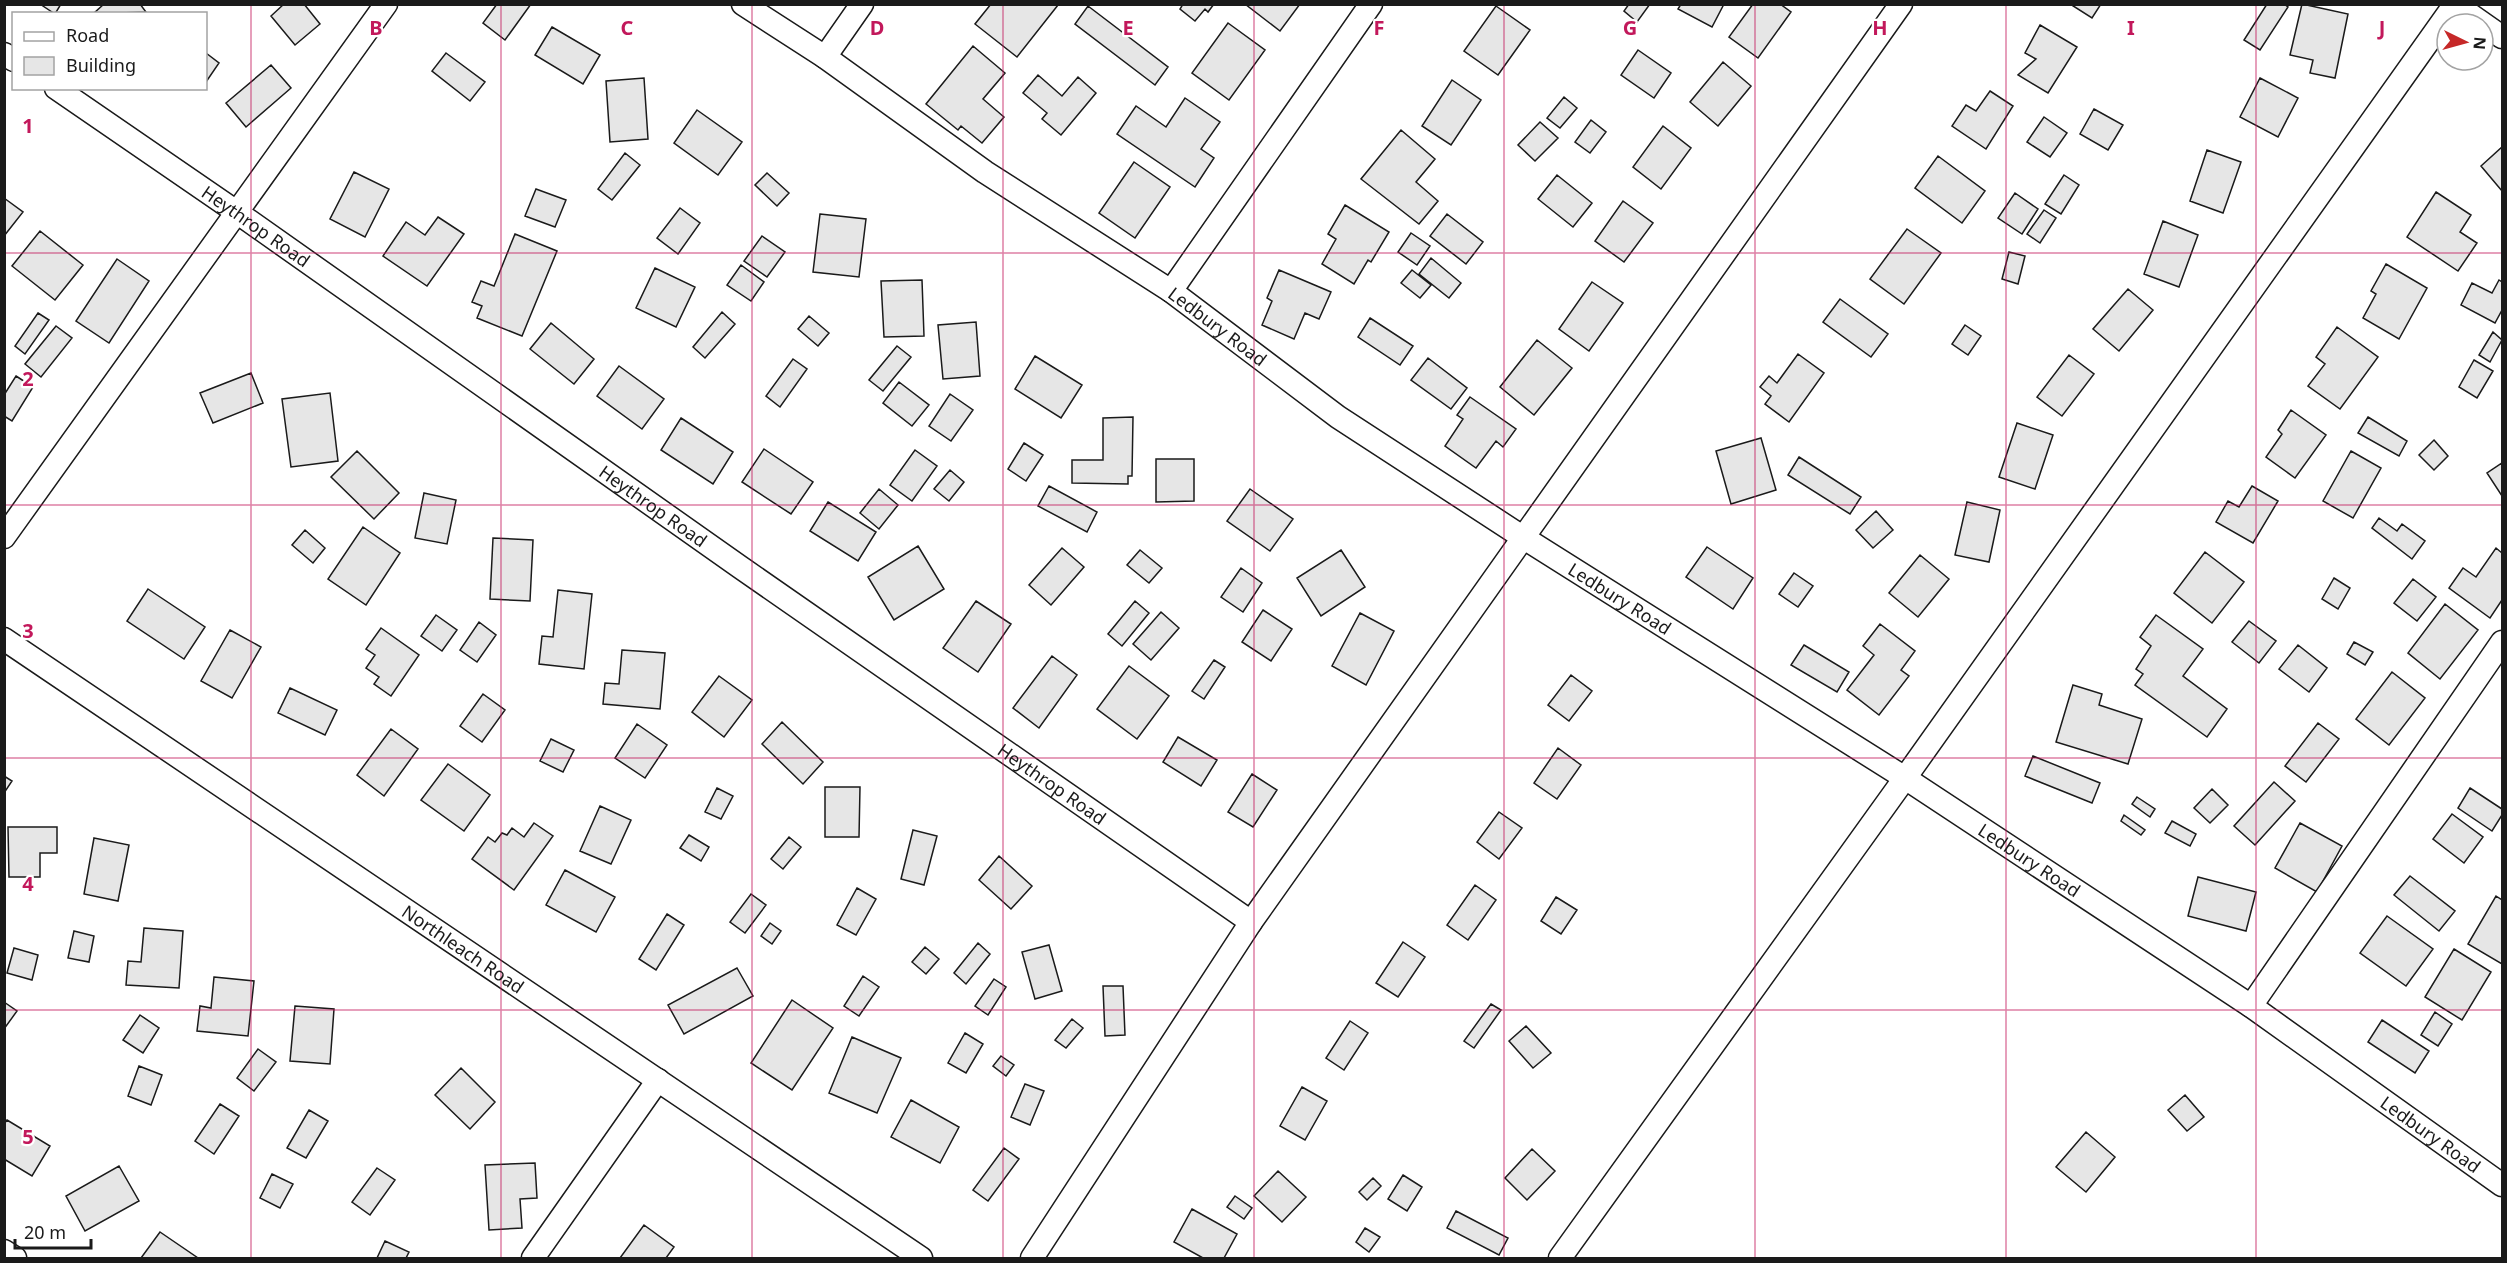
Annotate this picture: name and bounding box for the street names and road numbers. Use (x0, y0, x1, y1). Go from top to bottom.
street label: Heythrop Road (197, 180, 315, 272)
street label: Ledbury Road (1164, 281, 1272, 371)
street label: Heythrop Road (595, 459, 712, 552)
street label: Ledbury Road (1564, 557, 1676, 640)
street label: Heythrop Road (993, 738, 1111, 830)
street label: Ledbury Road (1974, 818, 2085, 902)
street label: Northleach Road (397, 899, 529, 999)
street label: Ledbury Road (2376, 1090, 2486, 1178)

